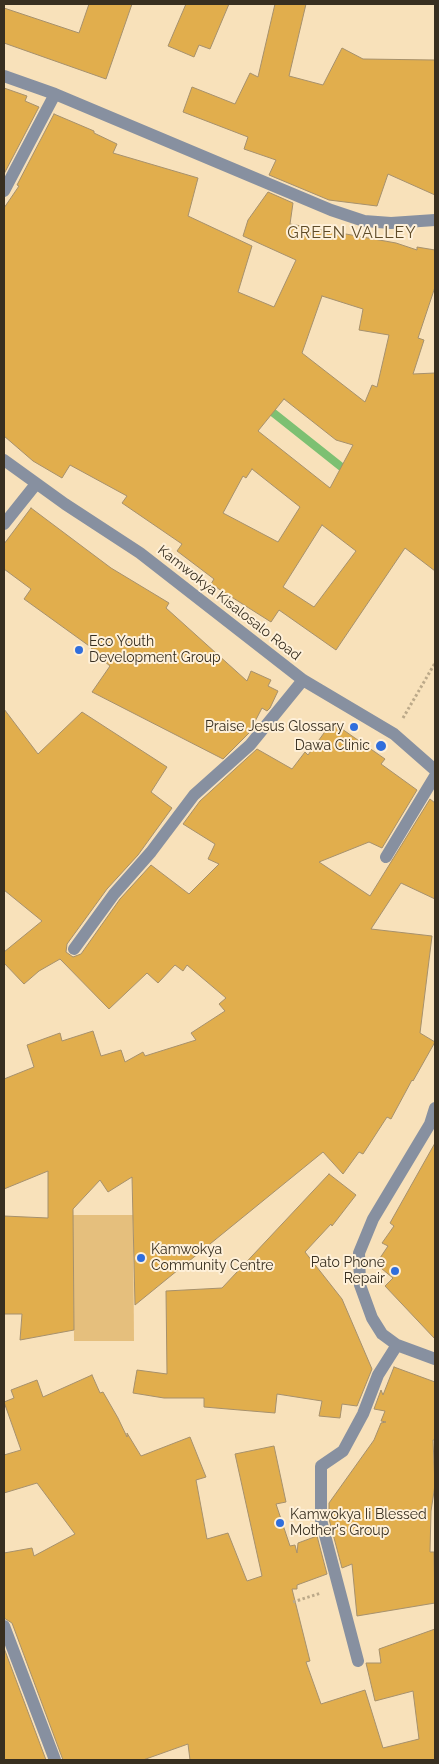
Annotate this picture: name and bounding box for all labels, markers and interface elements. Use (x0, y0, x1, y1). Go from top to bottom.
district label: GREEN VALLEY (286, 223, 418, 243)
street label: Kamwokya Kisalosalo Road (154, 542, 304, 664)
place label: Eco Youth Development Group (89, 634, 221, 666)
marker: Eco Youth Development Group (73, 644, 85, 656)
place label: Praise Jesus Glossary (205, 719, 344, 735)
marker: Praise Jesus Glossary (348, 721, 360, 733)
place label: Dawa Clinic (295, 738, 370, 754)
marker: Dawa Clinic (374, 739, 388, 753)
place label: Kamwokya Community Centre (151, 1242, 274, 1274)
marker: Kamwokya Community Centre (135, 1252, 147, 1264)
place label: Pato Phone Repair (311, 1255, 385, 1288)
marker: Pato Phone Repair (389, 1265, 401, 1277)
place label: Kamwokya Ii Blessed Mother's Group (290, 1507, 427, 1540)
marker: Kamwokya Ii Blessed Mother's Group (274, 1517, 286, 1529)

